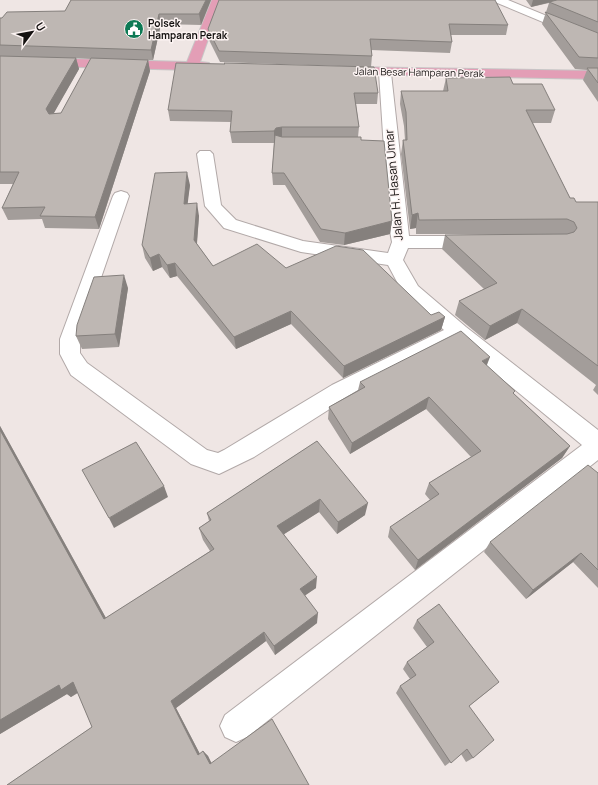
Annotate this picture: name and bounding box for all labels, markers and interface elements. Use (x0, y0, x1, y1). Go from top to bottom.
north arrow (12, 12, 52, 52)
place label: Polsek Hamparan Perak (148, 16, 228, 42)
public building icon: Polsek Hamparan Perak (123, 18, 145, 40)
text: U (32, 19, 49, 34)
street label: Jalan Besar Hamparan Perak (354, 64, 485, 80)
street label: Jalan H. Hasan Umar (380, 128, 407, 242)

